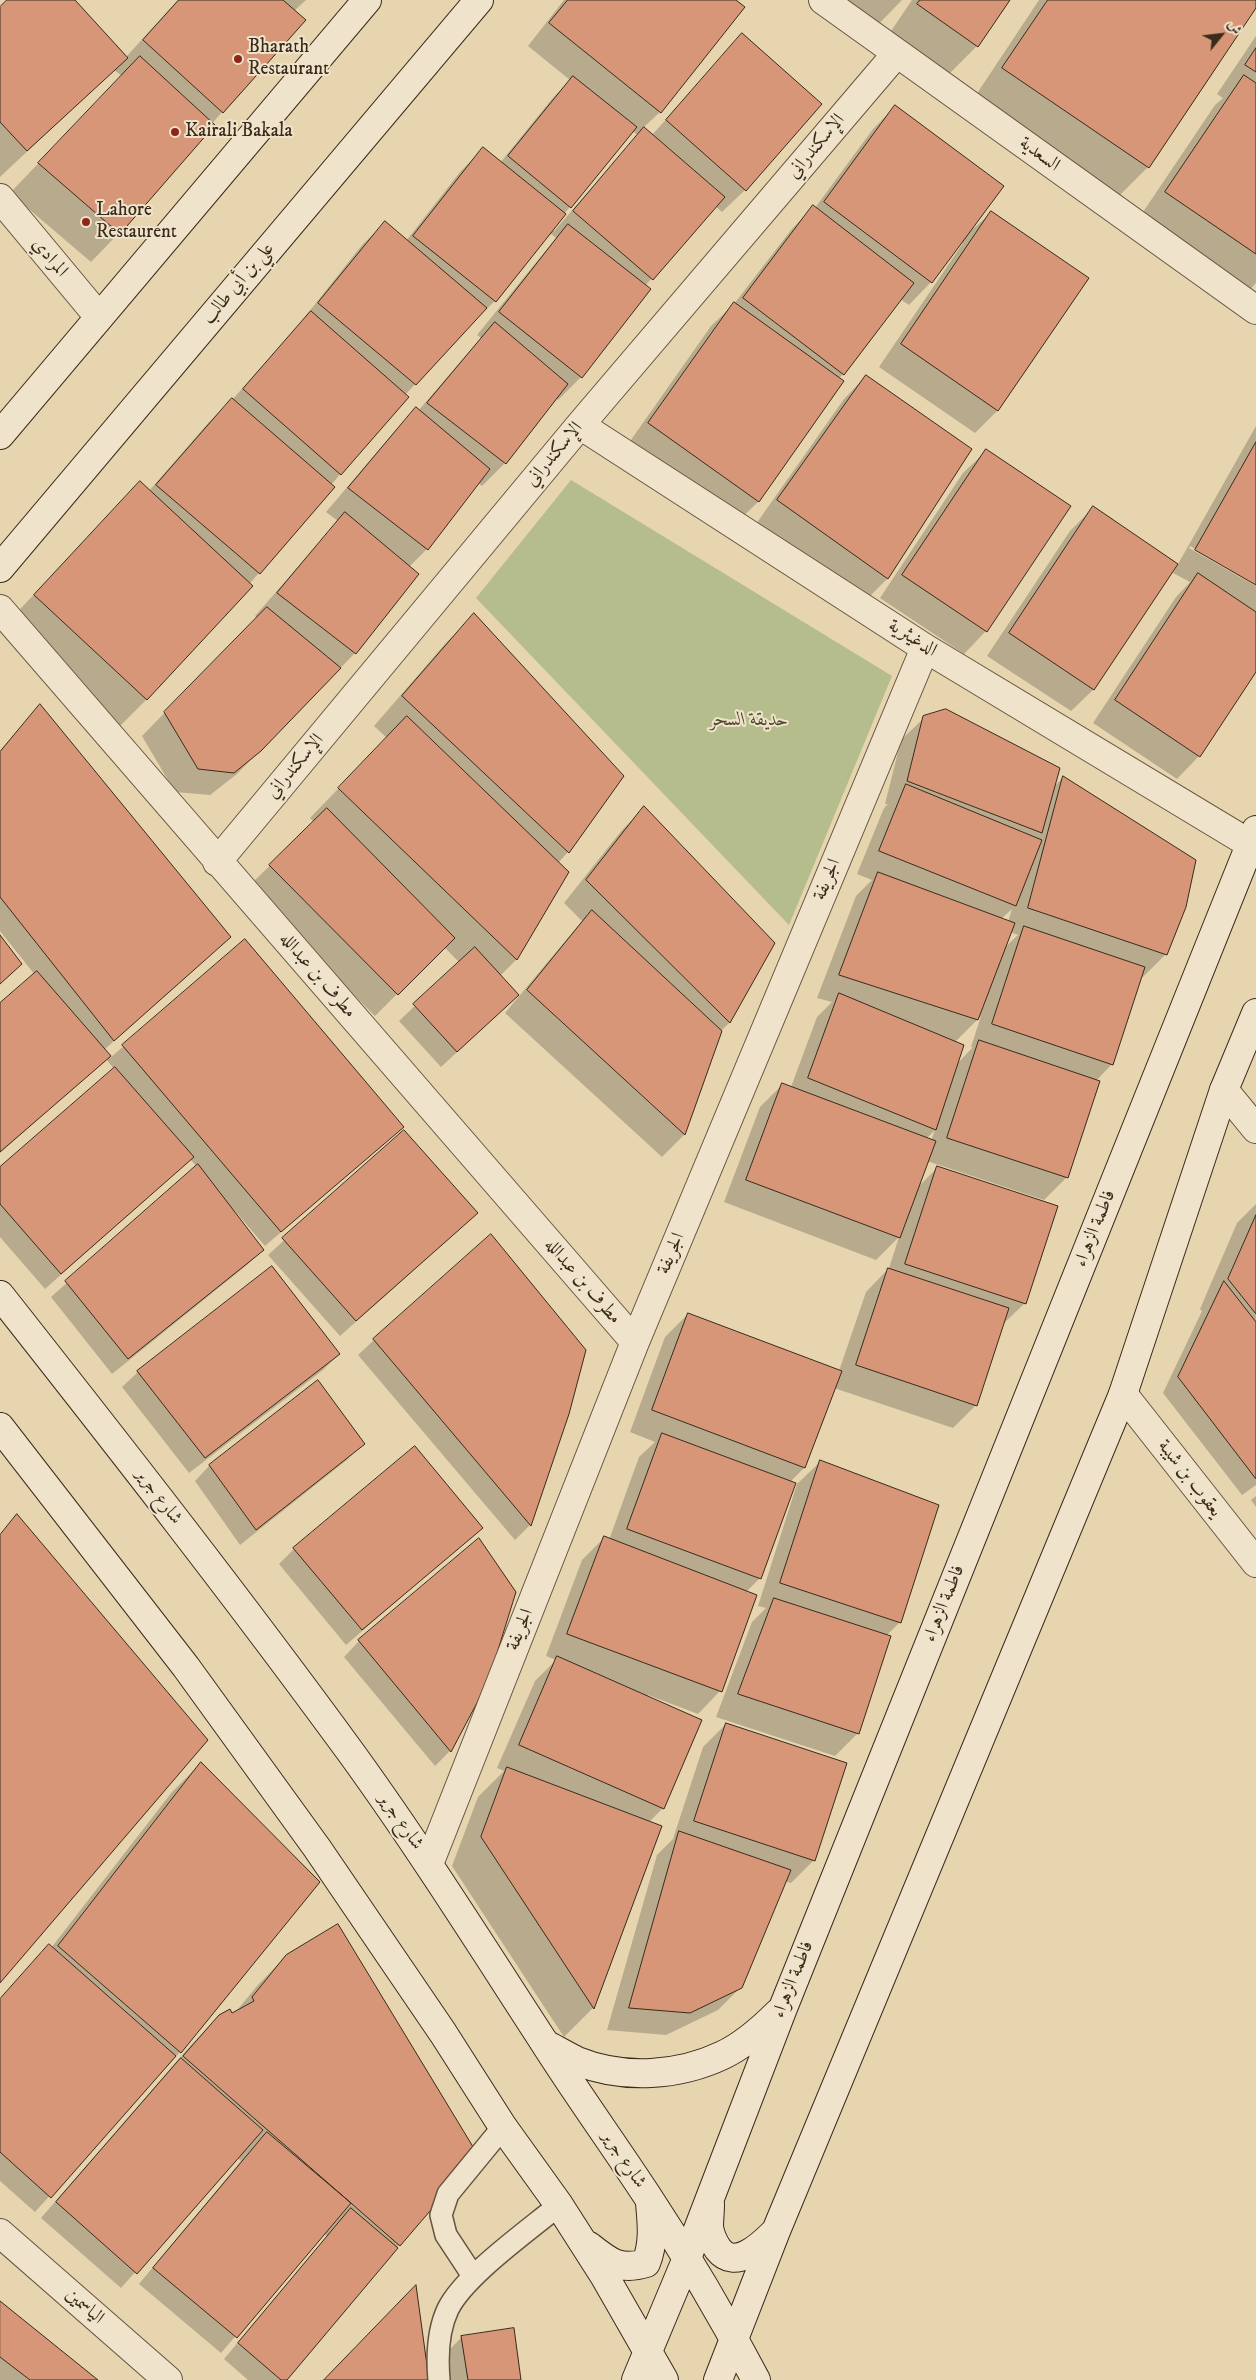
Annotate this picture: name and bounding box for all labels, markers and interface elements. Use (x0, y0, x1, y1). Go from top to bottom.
north arrow (1196, 10, 1246, 60)
text: ش (1223, 17, 1245, 38)
place label: Bharath Restaurant (248, 37, 329, 81)
marker: Bharath Restaurant (232, 53, 244, 65)
street label: الإسكندراني (783, 110, 851, 184)
place label: Kairali Bakala (185, 121, 292, 143)
marker: Kairali Bakala (169, 126, 181, 138)
street label: السعدية (1014, 133, 1064, 177)
place label: Lahore Restaurent (96, 200, 177, 244)
marker: Lahore Restaurent (80, 216, 92, 228)
street label: المرادي (26, 234, 72, 282)
street label: علي بن أبي طالب (198, 238, 280, 330)
street label: الإسكندراني (521, 418, 589, 492)
street label: الدغيثرية (883, 615, 941, 663)
park label: حديقة السحر (710, 710, 788, 732)
street label: الإسكندراني (262, 730, 330, 804)
street label: الجريفة (809, 856, 847, 904)
street label: مطرف بن عبدالله (274, 928, 360, 1024)
street label: فاطمة الزهراء (1070, 1187, 1122, 1271)
street label: الجريفة (653, 1230, 691, 1278)
street label: مطرف بن عبدالله (539, 1234, 625, 1330)
street label: يعقوب بن شيبة (1152, 1436, 1226, 1522)
street label: شارع جرير (130, 1464, 186, 1530)
street label: فاطمة الزهراء (919, 1562, 971, 1646)
street label: الجريفة (502, 1606, 540, 1654)
street label: شارع جرير (372, 1789, 428, 1855)
street label: فاطمة الزهراء (768, 1938, 820, 2022)
street label: شارع جرير (596, 2127, 650, 2193)
street label: الياسمين (60, 2284, 108, 2330)

